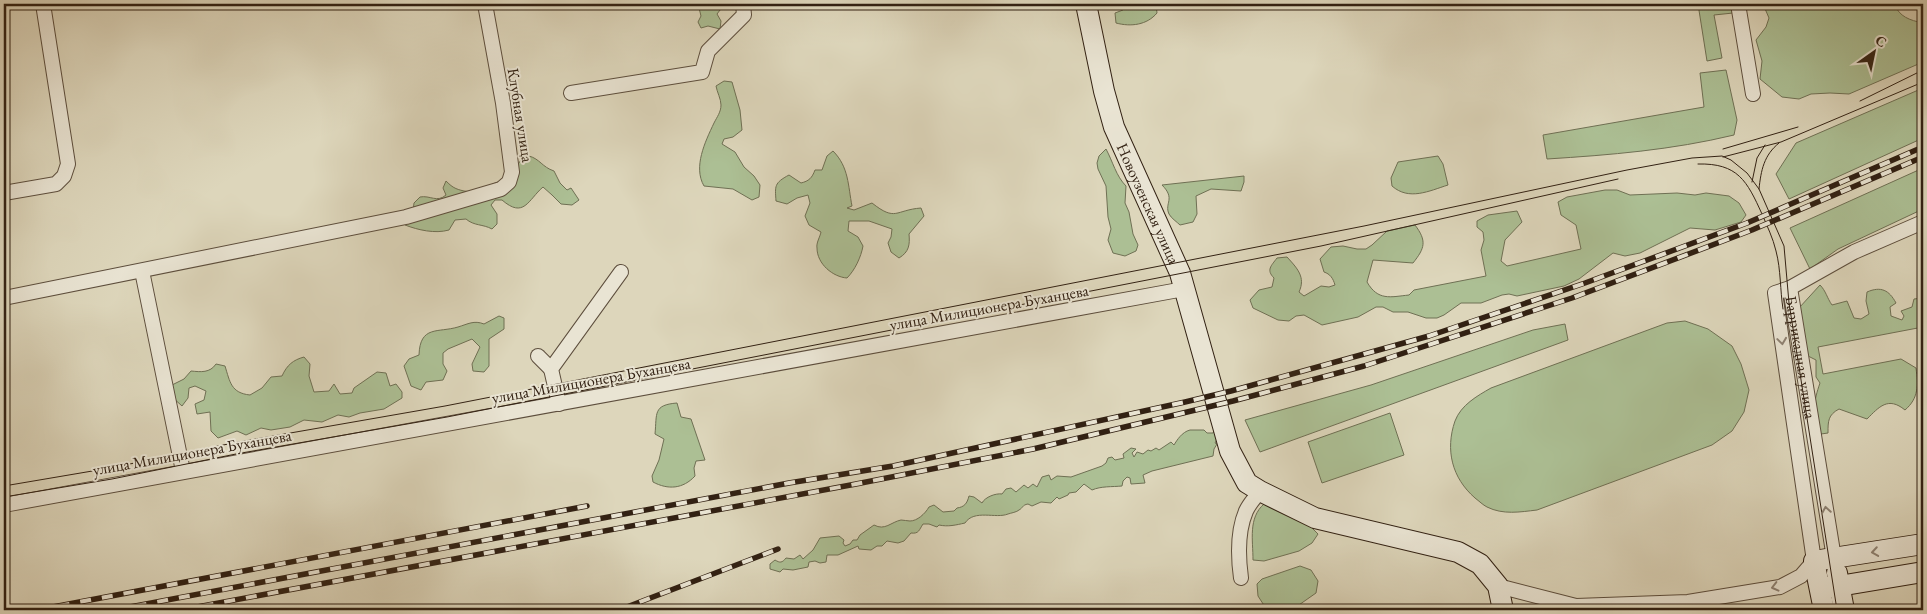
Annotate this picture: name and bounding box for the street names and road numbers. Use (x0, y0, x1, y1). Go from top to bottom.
street label: Клубная улица (503, 66, 538, 164)
street label: Новоузенская улица (1112, 140, 1185, 268)
street label: улица Милиционера Буханцева (888, 280, 1091, 335)
street label: Баррикадная улица (1780, 294, 1821, 421)
street label: улица Милиционера Буханцева (490, 353, 693, 408)
street label: улица Милиционера Буханцева (91, 425, 294, 480)

